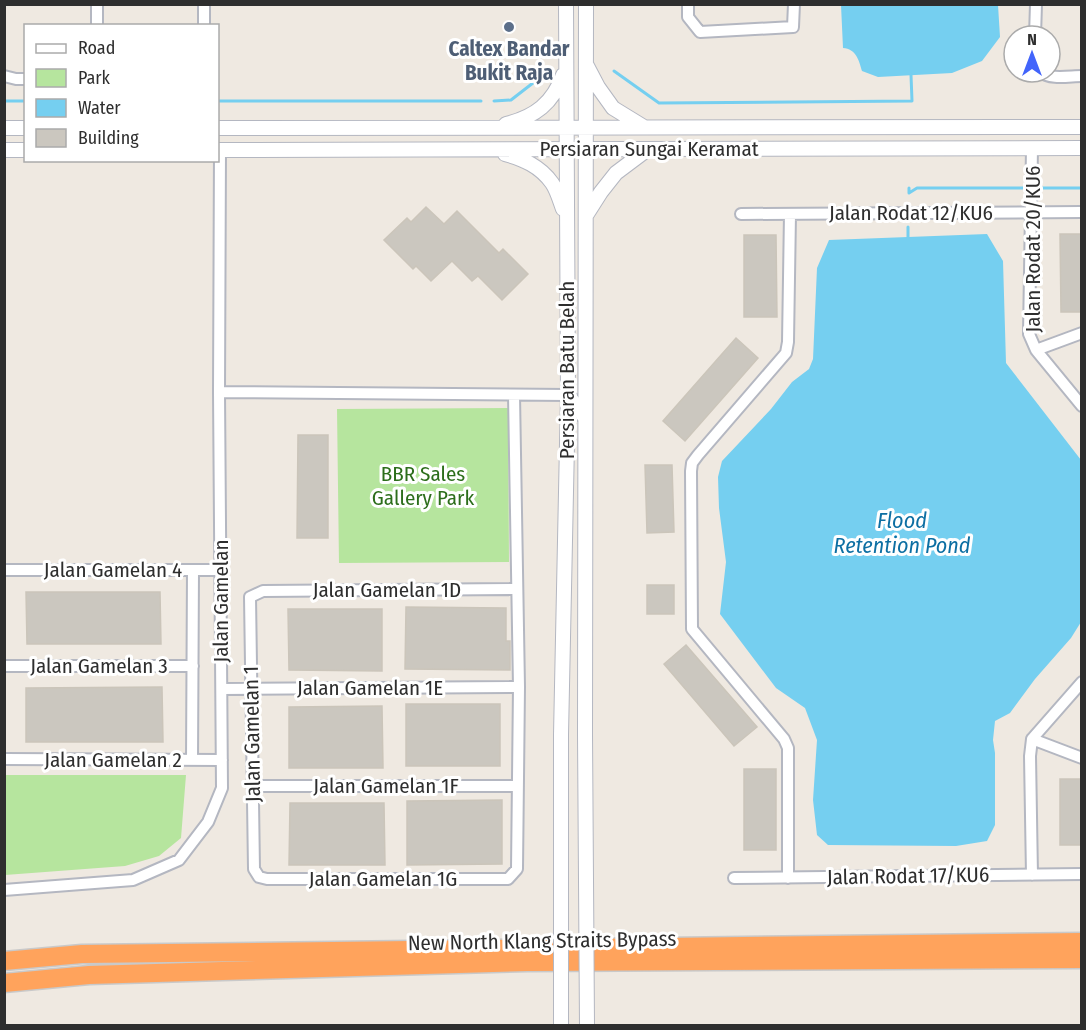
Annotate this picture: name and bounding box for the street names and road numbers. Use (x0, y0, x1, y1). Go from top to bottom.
street label: Persiaran Sungai Keramat (539, 136, 759, 162)
street label: Jalan Rodat 20/KU6 (1020, 166, 1046, 332)
street label: Jalan Rodat 12/KU6 (829, 200, 993, 226)
street label: Persiaran Batu Belah (554, 281, 580, 459)
street label: Jalan Gamelan (208, 539, 234, 663)
street label: Jalan Gamelan 4 (44, 557, 182, 583)
street label: Jalan Gamelan 1D (313, 577, 461, 603)
street label: Jalan Gamelan 3 (30, 653, 168, 679)
street label: Jalan Gamelan 1 (238, 666, 266, 802)
street label: Jalan Gamelan 1E (297, 675, 443, 701)
street label: Jalan Gamelan 2 (44, 747, 182, 773)
street label: Jalan Gamelan 1F (313, 773, 459, 799)
street label: Jalan Rodat 17/KU6 (827, 862, 989, 890)
street label: Jalan Gamelan 1G (309, 866, 457, 892)
street label: New North Klang Straits Bypass (408, 926, 676, 956)

